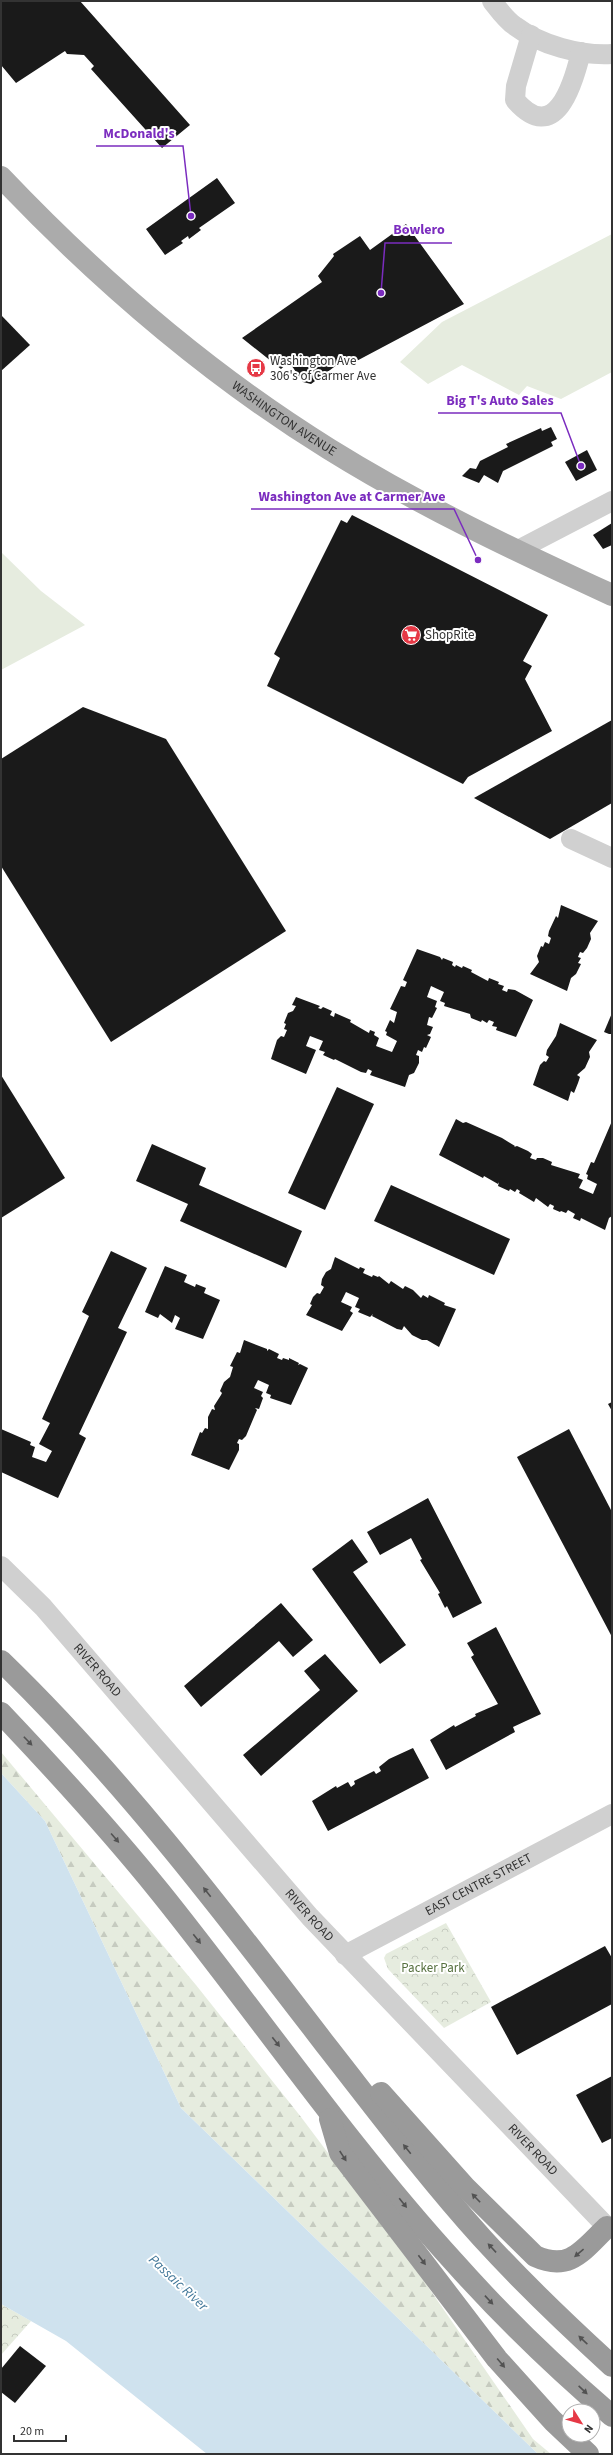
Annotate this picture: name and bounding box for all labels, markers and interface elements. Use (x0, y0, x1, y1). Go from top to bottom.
callout: McDonald's (96, 120, 183, 146)
text: McDonald's (103, 124, 175, 144)
callout: Bowlero (385, 217, 452, 243)
text: Bowlero (393, 220, 445, 240)
place label: Washington Ave 306's of Carmer Ave (270, 352, 376, 385)
bus stop icon: Washington Ave 306's of Carmer Ave (245, 357, 267, 379)
street label: WASHINGTON AVENUE (228, 377, 340, 460)
callout: Big T's Auto Sales (438, 387, 561, 413)
text: Big T's Auto Sales (446, 391, 554, 411)
callout: Washington Ave at Carmer Ave (251, 483, 454, 509)
text: Washington Ave at Carmer Ave (258, 487, 446, 507)
supermarket icon: ShopRite (400, 624, 422, 646)
place label: ShopRite (425, 626, 475, 644)
street label: RIVER ROAD (69, 1639, 126, 1701)
one-way arrow (23, 1736, 33, 1746)
one-way arrow (110, 1833, 120, 1843)
street label: EAST CENTRE STREET (422, 1849, 535, 1920)
street label: RIVER ROAD (281, 1885, 338, 1946)
one-way arrow (203, 1886, 212, 1897)
one-way arrow (192, 1934, 201, 1945)
park label: Packer Park (401, 1959, 465, 1977)
one-way arrow (272, 2036, 281, 2047)
street label: RIVER ROAD (504, 2120, 562, 2179)
one-way arrow (403, 2144, 412, 2154)
one-way arrow (339, 2151, 347, 2161)
one-way arrow (472, 2194, 481, 2203)
one-way arrow (398, 2197, 407, 2208)
one-way arrow (487, 2243, 496, 2253)
one-way arrow (573, 2249, 584, 2258)
water label: Passaic River (144, 2250, 213, 2317)
one-way arrow (417, 2254, 426, 2265)
one-way arrow (484, 2295, 494, 2305)
one-way arrow (578, 2335, 588, 2345)
one-way arrow (496, 2358, 505, 2368)
one-way arrow (578, 2385, 587, 2394)
north arrow (561, 2403, 601, 2443)
scale bar (14, 2417, 66, 2443)
text: N (580, 2421, 597, 2436)
text: 20 m (20, 2423, 44, 2440)

